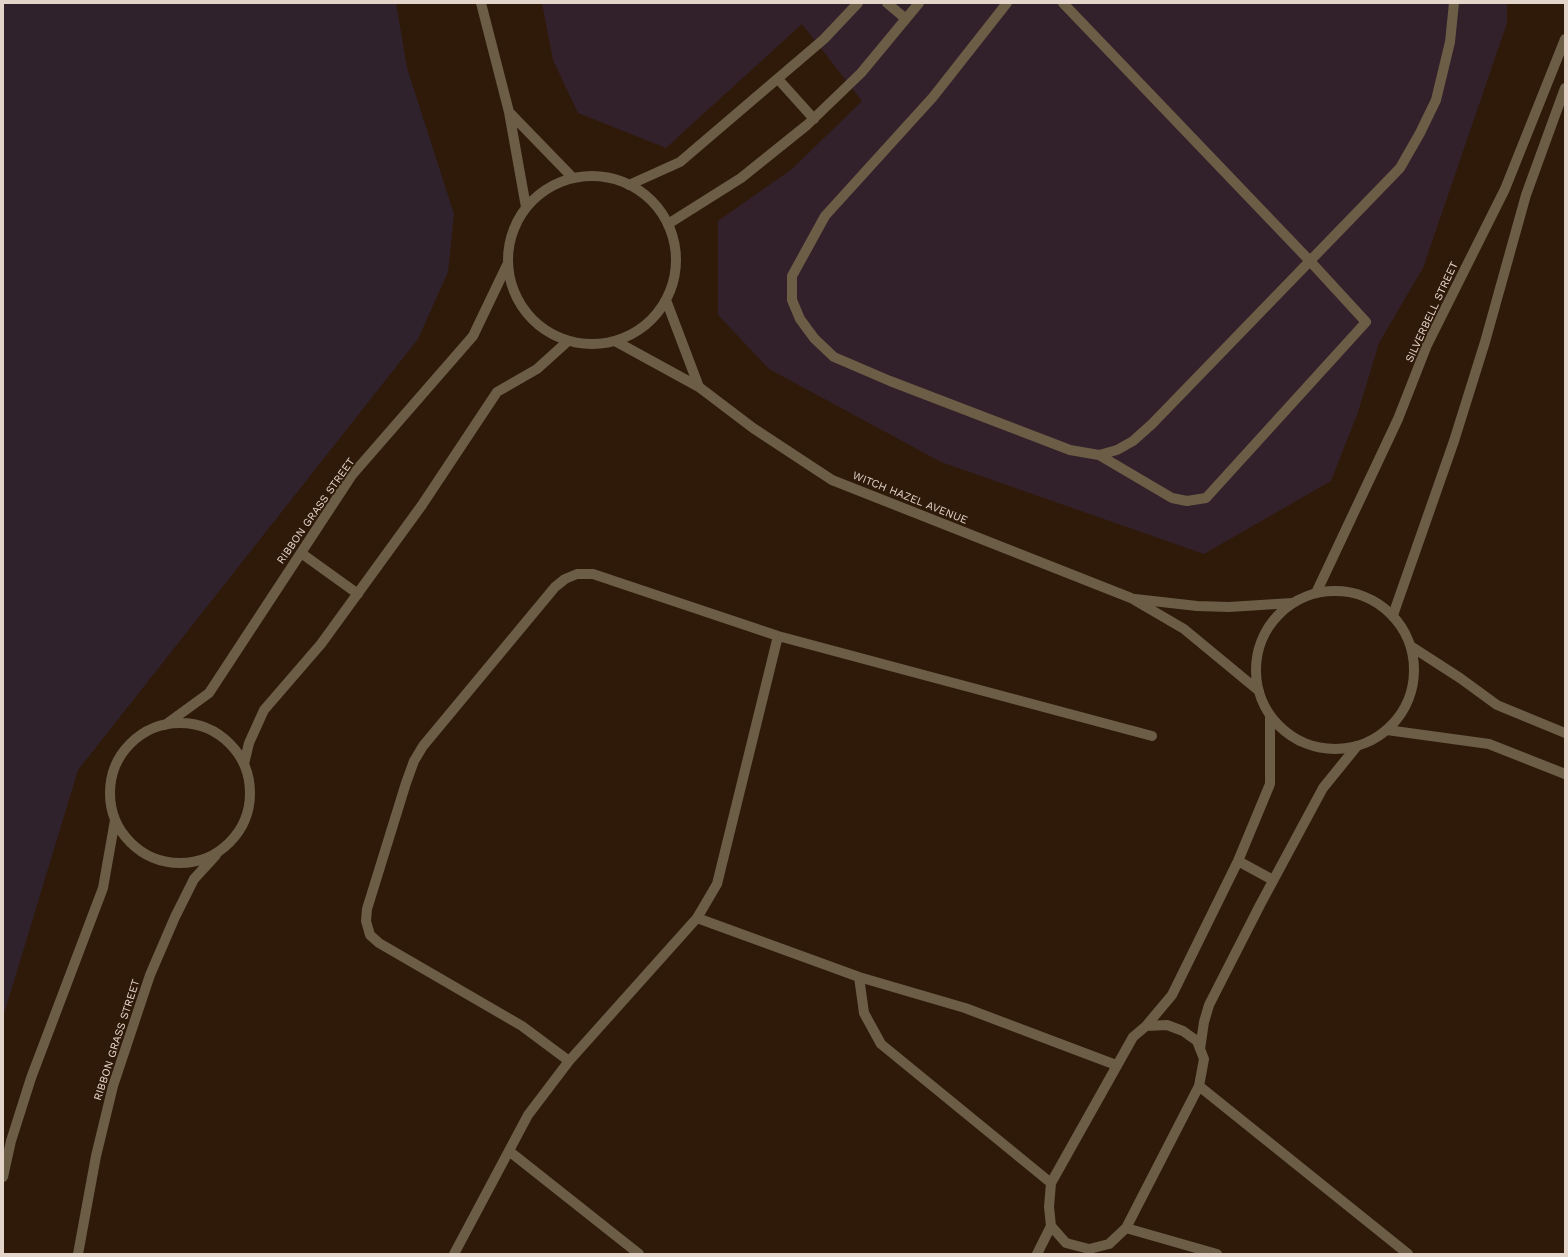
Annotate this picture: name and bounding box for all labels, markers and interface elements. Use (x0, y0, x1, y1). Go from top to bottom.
street label: SILVERBELL STREET (1403, 260, 1461, 364)
street label: RIBBON GRASS STREET (274, 455, 358, 567)
street label: WITCH HAZEL AVENUE (851, 469, 969, 527)
street label: RIBBON GRASS STREET (91, 978, 143, 1102)

